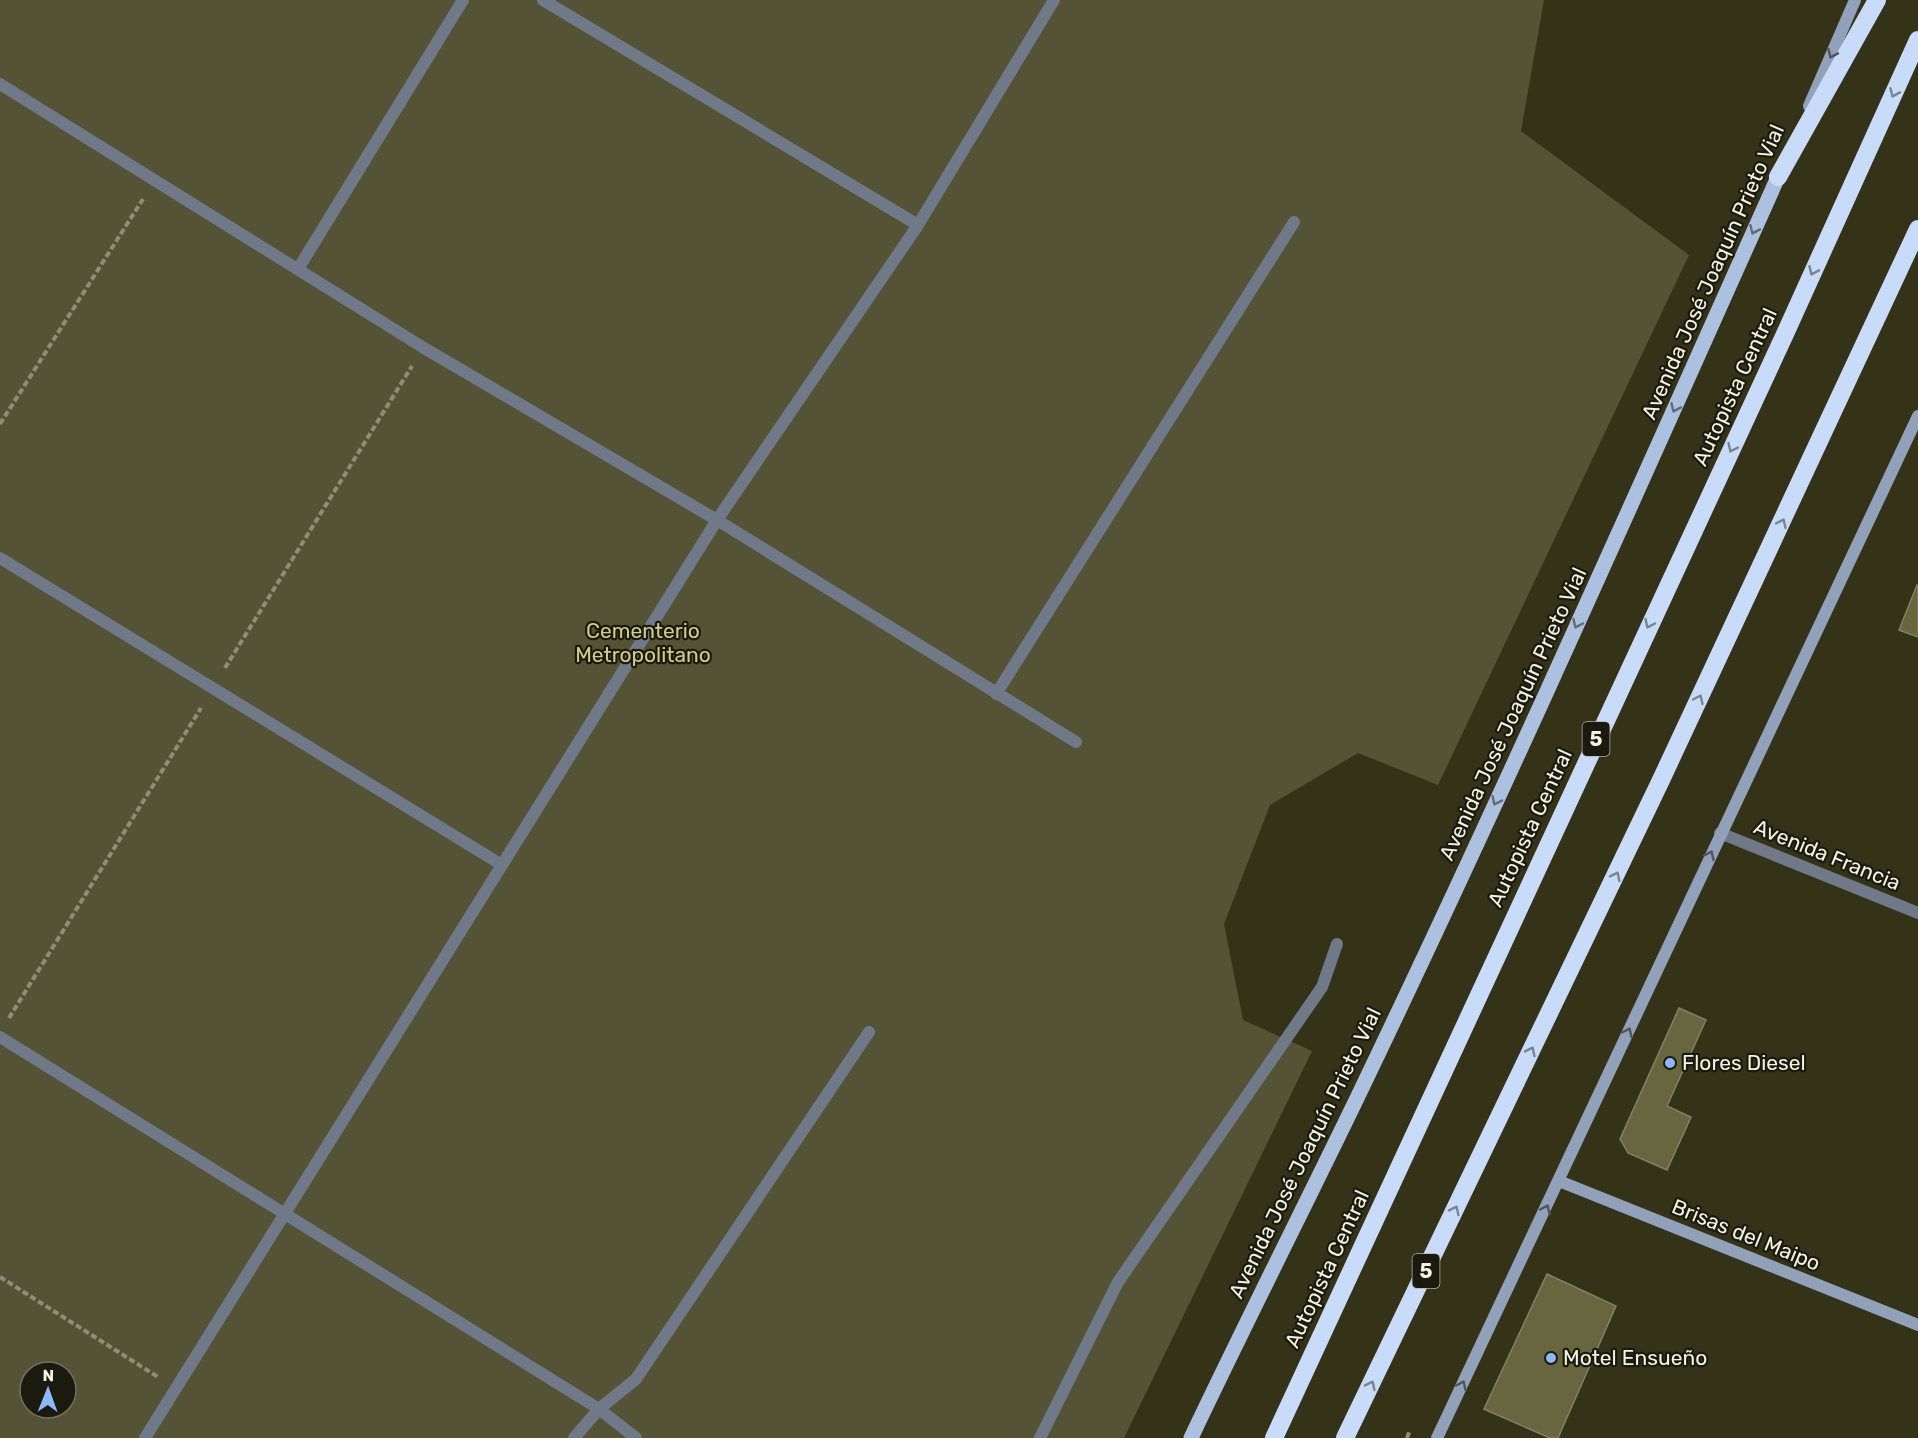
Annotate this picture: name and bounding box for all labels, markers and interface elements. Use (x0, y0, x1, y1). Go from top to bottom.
one-way arrow (1827, 47, 1839, 58)
one-way arrow (1889, 87, 1901, 98)
street label: Avenida José Joaquín Prieto Vial (1636, 121, 1789, 423)
one-way arrow (1750, 224, 1762, 235)
one-way arrow (1809, 264, 1821, 275)
street label: Autopista Central (1687, 304, 1782, 470)
one-way arrow (1670, 402, 1682, 413)
one-way arrow (1727, 441, 1739, 452)
one-way arrow (1775, 518, 1787, 529)
street label: Avenida José Joaquín Prieto Vial (1434, 563, 1592, 864)
park label: Cementerio Metropolitano (575, 618, 711, 667)
one-way arrow (1573, 618, 1585, 629)
one-way arrow (1645, 618, 1657, 629)
one-way arrow (1692, 695, 1704, 706)
road number: 5 (1582, 722, 1610, 756)
street label: Autopista Central (1482, 745, 1577, 911)
one-way arrow (1491, 795, 1503, 806)
street label: Avenida Francia (1750, 814, 1904, 895)
one-way arrow (1703, 851, 1715, 862)
one-way arrow (1608, 871, 1620, 882)
street label: Avenida José Joaquín Prieto Vial (1223, 1003, 1386, 1302)
one-way arrow (1621, 1028, 1633, 1039)
one-way arrow (1524, 1047, 1536, 1058)
place label: Flores Diesel (1682, 1050, 1806, 1075)
marker: Flores Diesel (1663, 1056, 1677, 1070)
street label: Autopista Central (1279, 1186, 1374, 1352)
street label: Brisas del Maipo (1668, 1193, 1824, 1276)
one-way arrow (1538, 1204, 1550, 1215)
one-way arrow (1448, 1205, 1460, 1216)
road number: 5 (1412, 1254, 1440, 1288)
place label: Motel Ensueño (1563, 1345, 1707, 1370)
marker: Motel Ensueño (1544, 1351, 1558, 1365)
north arrow (18, 1360, 78, 1420)
text: N (42, 1366, 54, 1385)
one-way arrow (1363, 1381, 1375, 1392)
one-way arrow (1455, 1381, 1467, 1392)

